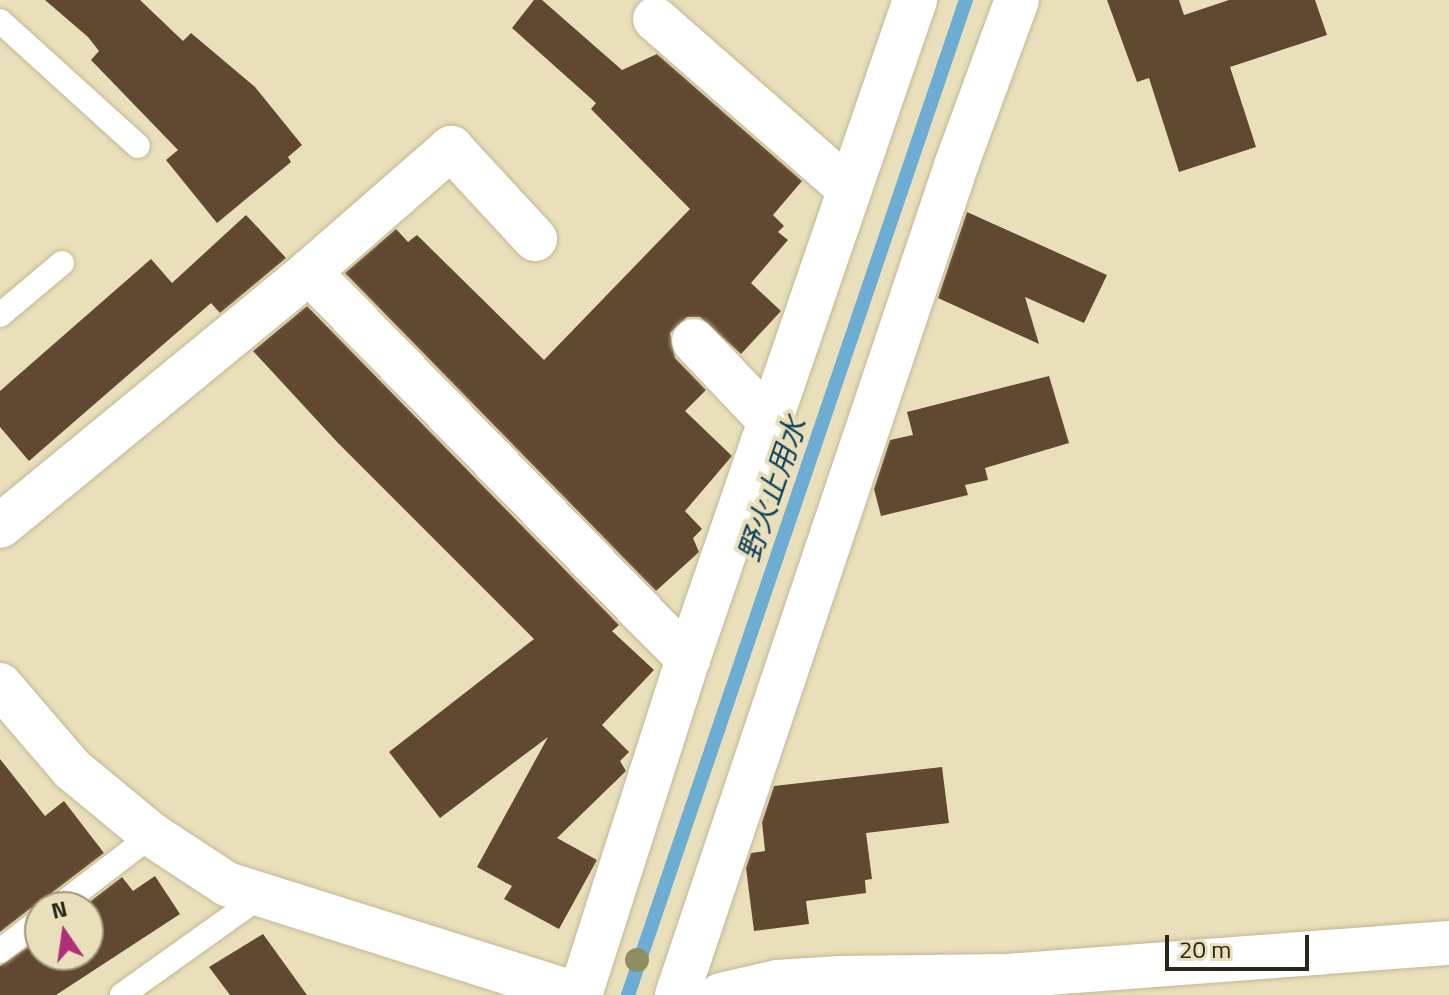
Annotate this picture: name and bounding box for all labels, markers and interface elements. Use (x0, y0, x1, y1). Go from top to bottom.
water label: 野火止用水 (731, 412, 813, 566)
north arrow (24, 891, 104, 971)
text: N (48, 891, 70, 928)
scale bar (1169, 919, 1313, 969)
text: 20 m (1179, 931, 1231, 967)

